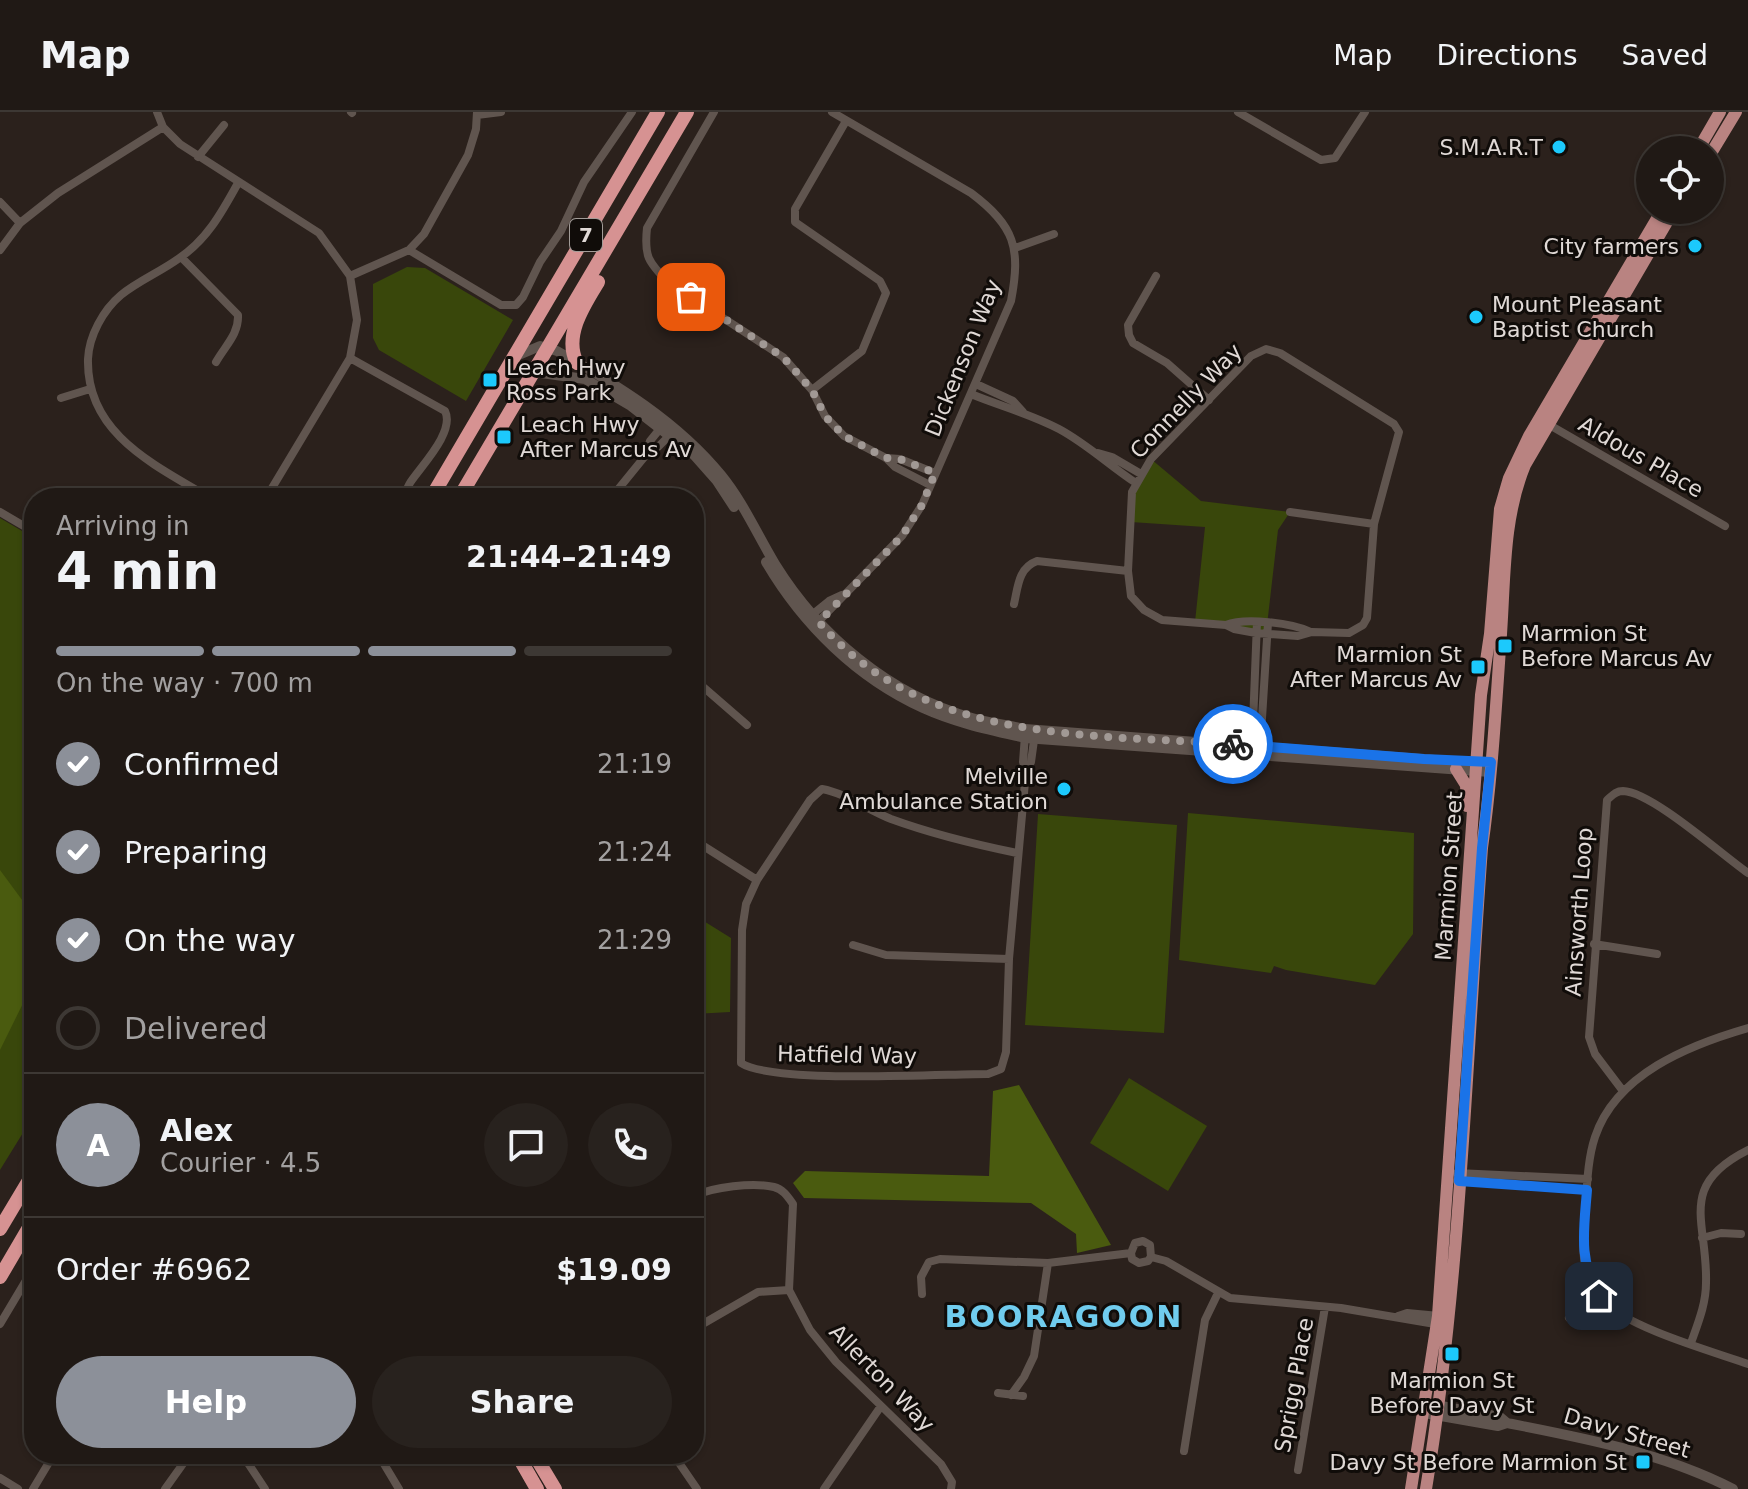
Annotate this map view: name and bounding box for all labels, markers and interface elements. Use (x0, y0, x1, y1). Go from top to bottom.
text: Map (40, 33, 131, 77)
text: Map (1333, 39, 1392, 72)
text: Directions (1436, 39, 1577, 72)
text: Saved (1621, 39, 1708, 72)
place label: S.M.A.R.T (1439, 135, 1544, 160)
map controls (1636, 136, 1724, 224)
button: locate (1636, 136, 1724, 224)
marker: S.M.A.R.T (1550, 138, 1568, 156)
road number: 7 (570, 219, 602, 251)
place label: City farmers (1544, 234, 1679, 259)
marker: City farmers (1686, 237, 1704, 255)
pin (657, 263, 725, 331)
icon: bag (669, 275, 713, 319)
street label: Dickenson Way (920, 276, 1006, 440)
place label: Mount Pleasant Baptist Church (1492, 292, 1662, 342)
marker: Mount Pleasant Baptist Church (1467, 308, 1485, 326)
street label: Connelly Way (1125, 339, 1247, 463)
place label: Leach Hwy Ross Park (506, 355, 625, 405)
marker: Leach Hwy Ross Park (481, 371, 499, 389)
street label: Aldous Place (1574, 411, 1708, 503)
place label: Leach Hwy After Marcus Av (520, 412, 692, 462)
marker: Leach Hwy After Marcus Av (495, 428, 513, 446)
text: Arriving in (56, 511, 190, 541)
text: 21:44–21:49 (466, 539, 672, 574)
text: 4 min (56, 541, 219, 601)
place label: Marmion St Before Marcus Av (1521, 621, 1712, 671)
marker: Marmion St Before Marcus Av (1496, 637, 1514, 655)
place label: Marmion St After Marcus Av (1290, 642, 1462, 692)
marker: Marmion St After Marcus Av (1469, 658, 1487, 676)
text: On the way · 700 m (56, 668, 313, 698)
courier (1193, 704, 1273, 784)
icon: bike (1211, 722, 1255, 766)
icon: check (56, 742, 100, 786)
text: Confirmed (124, 747, 280, 782)
text: 21:19 (597, 749, 672, 779)
place label: Melville Ambulance Station (839, 764, 1048, 814)
marker: Melville Ambulance Station (1055, 780, 1073, 798)
street label: Marmion Street (1431, 790, 1467, 962)
street label: Ainsworth Loop (1561, 827, 1597, 997)
icon: check (56, 830, 100, 874)
text: Preparing (124, 835, 268, 870)
text: 21:24 (597, 837, 672, 867)
icon: check (56, 918, 100, 962)
text: On the way (124, 923, 296, 958)
text: 21:29 (597, 925, 672, 955)
text: Delivered (124, 1011, 268, 1046)
street label: Hatfield Way (777, 1041, 917, 1069)
button: chat (484, 1103, 568, 1187)
button: phone (588, 1103, 672, 1187)
text: Alex (160, 1113, 233, 1148)
text: A (86, 1128, 110, 1163)
text: Courier · 4.5 (160, 1148, 321, 1178)
text: Order #6962 (56, 1252, 252, 1287)
text: $19.09 (556, 1252, 672, 1287)
pin (1565, 1262, 1633, 1330)
icon: home (1577, 1274, 1621, 1318)
district label: BOORAGOON (945, 1299, 1183, 1334)
street label: Sprigg Place (1270, 1316, 1318, 1454)
street label: Allerton Way (824, 1319, 940, 1437)
marker: Marmion St Before Davy St (1443, 1345, 1461, 1363)
button: Help (56, 1356, 356, 1448)
button: Share (372, 1356, 672, 1448)
place label: Marmion St Before Davy St (1370, 1368, 1535, 1418)
street label: Davy Street (1561, 1403, 1693, 1463)
place label: Davy St Before Marmion St (1329, 1450, 1627, 1475)
marker: Davy St Before Marmion St (1634, 1453, 1652, 1471)

